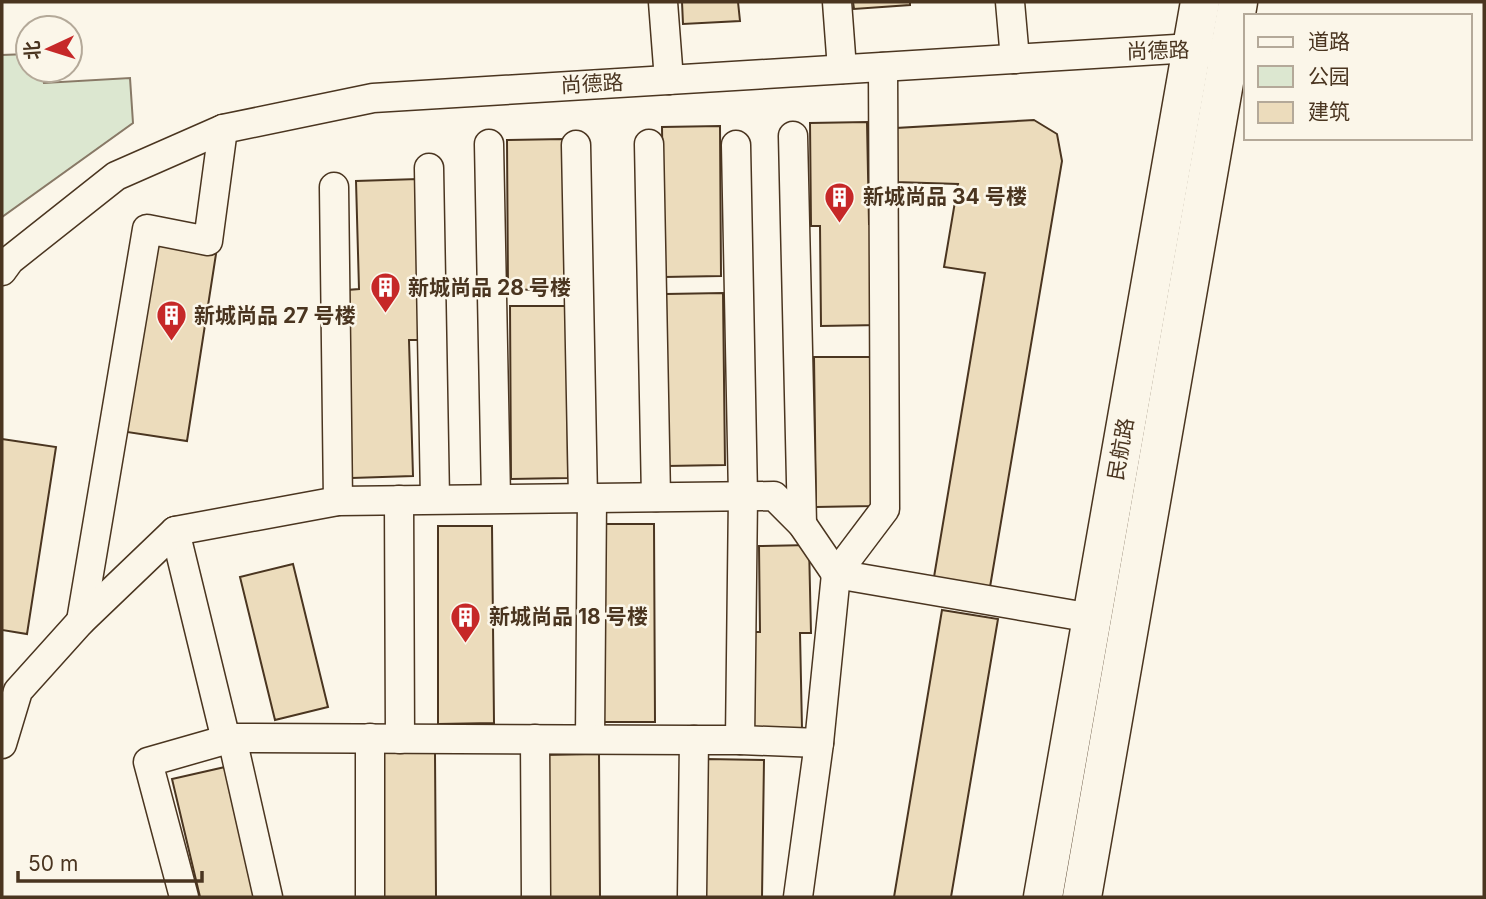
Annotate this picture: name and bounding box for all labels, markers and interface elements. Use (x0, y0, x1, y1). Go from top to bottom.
north arrow (14, 14, 84, 84)
legend (1244, 14, 1472, 140)
text: 道路 (1308, 29, 1350, 54)
street label: 尚德路 (1126, 37, 1190, 64)
text: 北 (20, 40, 45, 60)
text: 公园 (1308, 64, 1350, 89)
street label: 尚德路 (560, 69, 624, 98)
text: 建筑 (1308, 99, 1350, 124)
building icon: 新城尚品 34 号楼 (823, 180, 857, 224)
place label: 新城尚品 34 号楼 (863, 184, 1027, 209)
building icon: 新城尚品 28 号楼 (368, 271, 402, 315)
place label: 新城尚品 28 号楼 (408, 275, 571, 300)
building icon: 新城尚品 27 号楼 (154, 299, 188, 343)
place label: 新城尚品 27 号楼 (194, 303, 355, 328)
street label: 民航路 (1103, 416, 1138, 482)
building icon: 新城尚品 18 号楼 (449, 600, 483, 644)
place label: 新城尚品 18 号楼 (489, 604, 648, 629)
scale bar (18, 839, 201, 883)
text: 50 m (28, 851, 78, 876)

